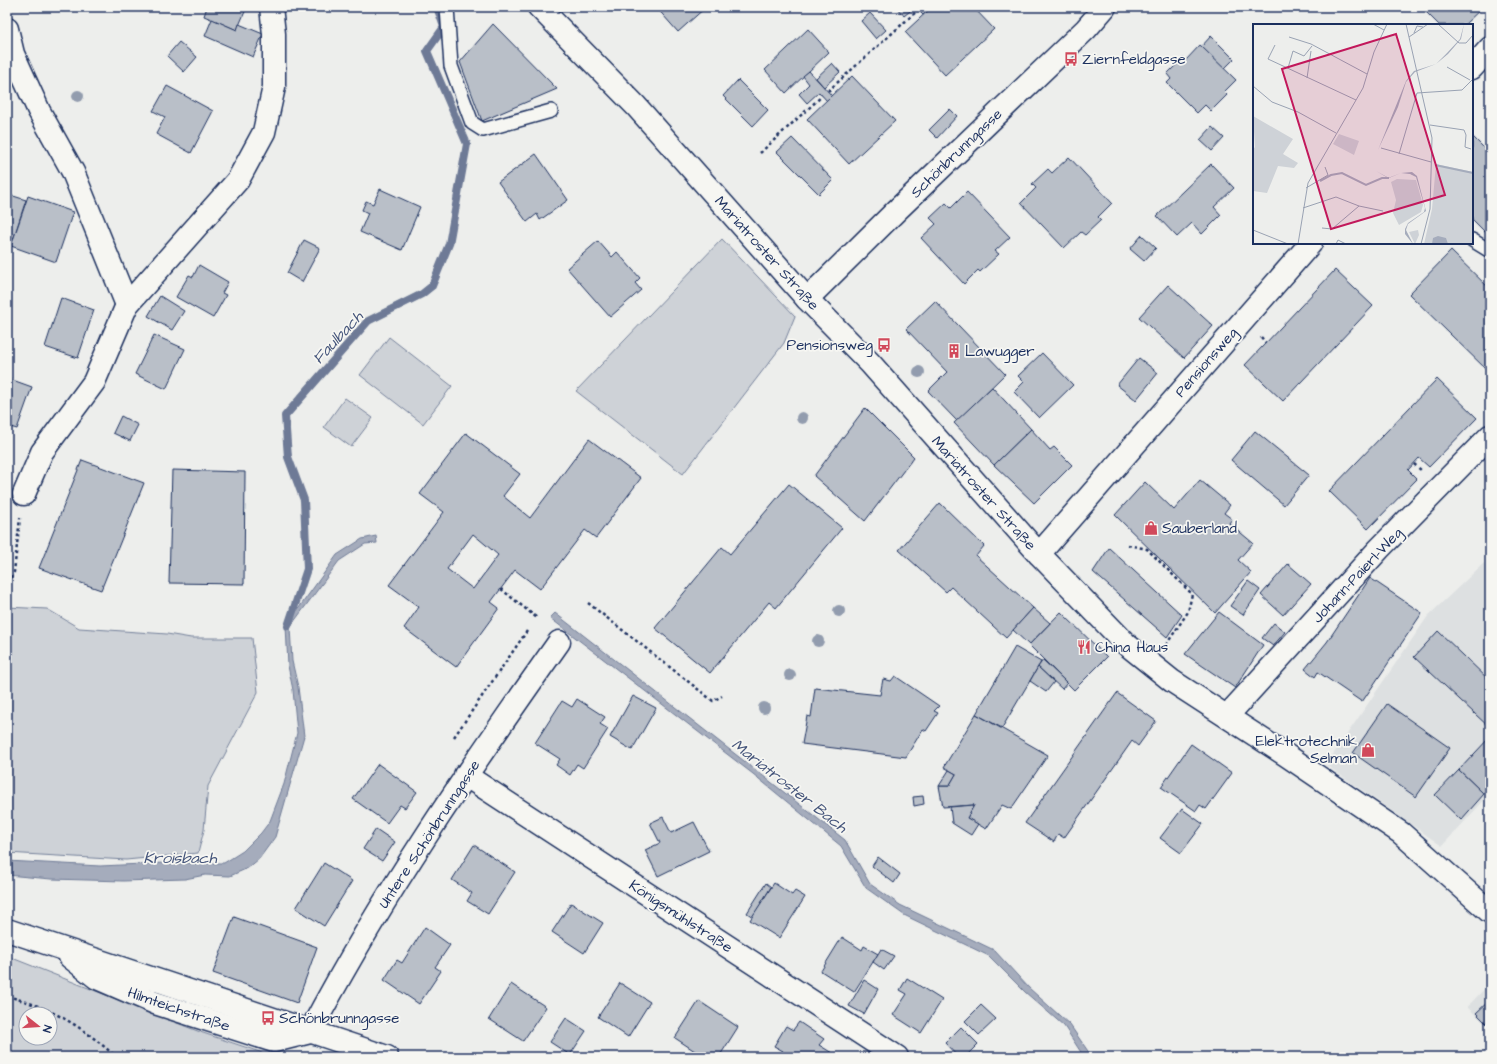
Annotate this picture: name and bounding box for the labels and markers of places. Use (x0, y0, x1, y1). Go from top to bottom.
place label: Ziernfeldgasse (1082, 49, 1186, 71)
bus stop icon: Ziernfeldgasse (1063, 51, 1079, 67)
place label: Pensionsweg (787, 335, 873, 357)
bus stop icon: Pensionsweg (876, 337, 892, 353)
place label: Lawugger (965, 341, 1035, 363)
building icon: Lawugger (946, 343, 962, 359)
place label: Sauberland (1162, 518, 1237, 539)
shop icon: Sauberland (1143, 520, 1159, 536)
place label: China Haus (1095, 637, 1169, 658)
restaurant icon: China Haus (1076, 639, 1092, 655)
place label: Elektrotechnik Selman (1256, 731, 1357, 769)
shop icon: Elektrotechnik Selman (1360, 742, 1376, 758)
place label: Schönbrunngasse (279, 1008, 399, 1030)
bus stop icon: Schönbrunngasse (260, 1010, 276, 1026)

